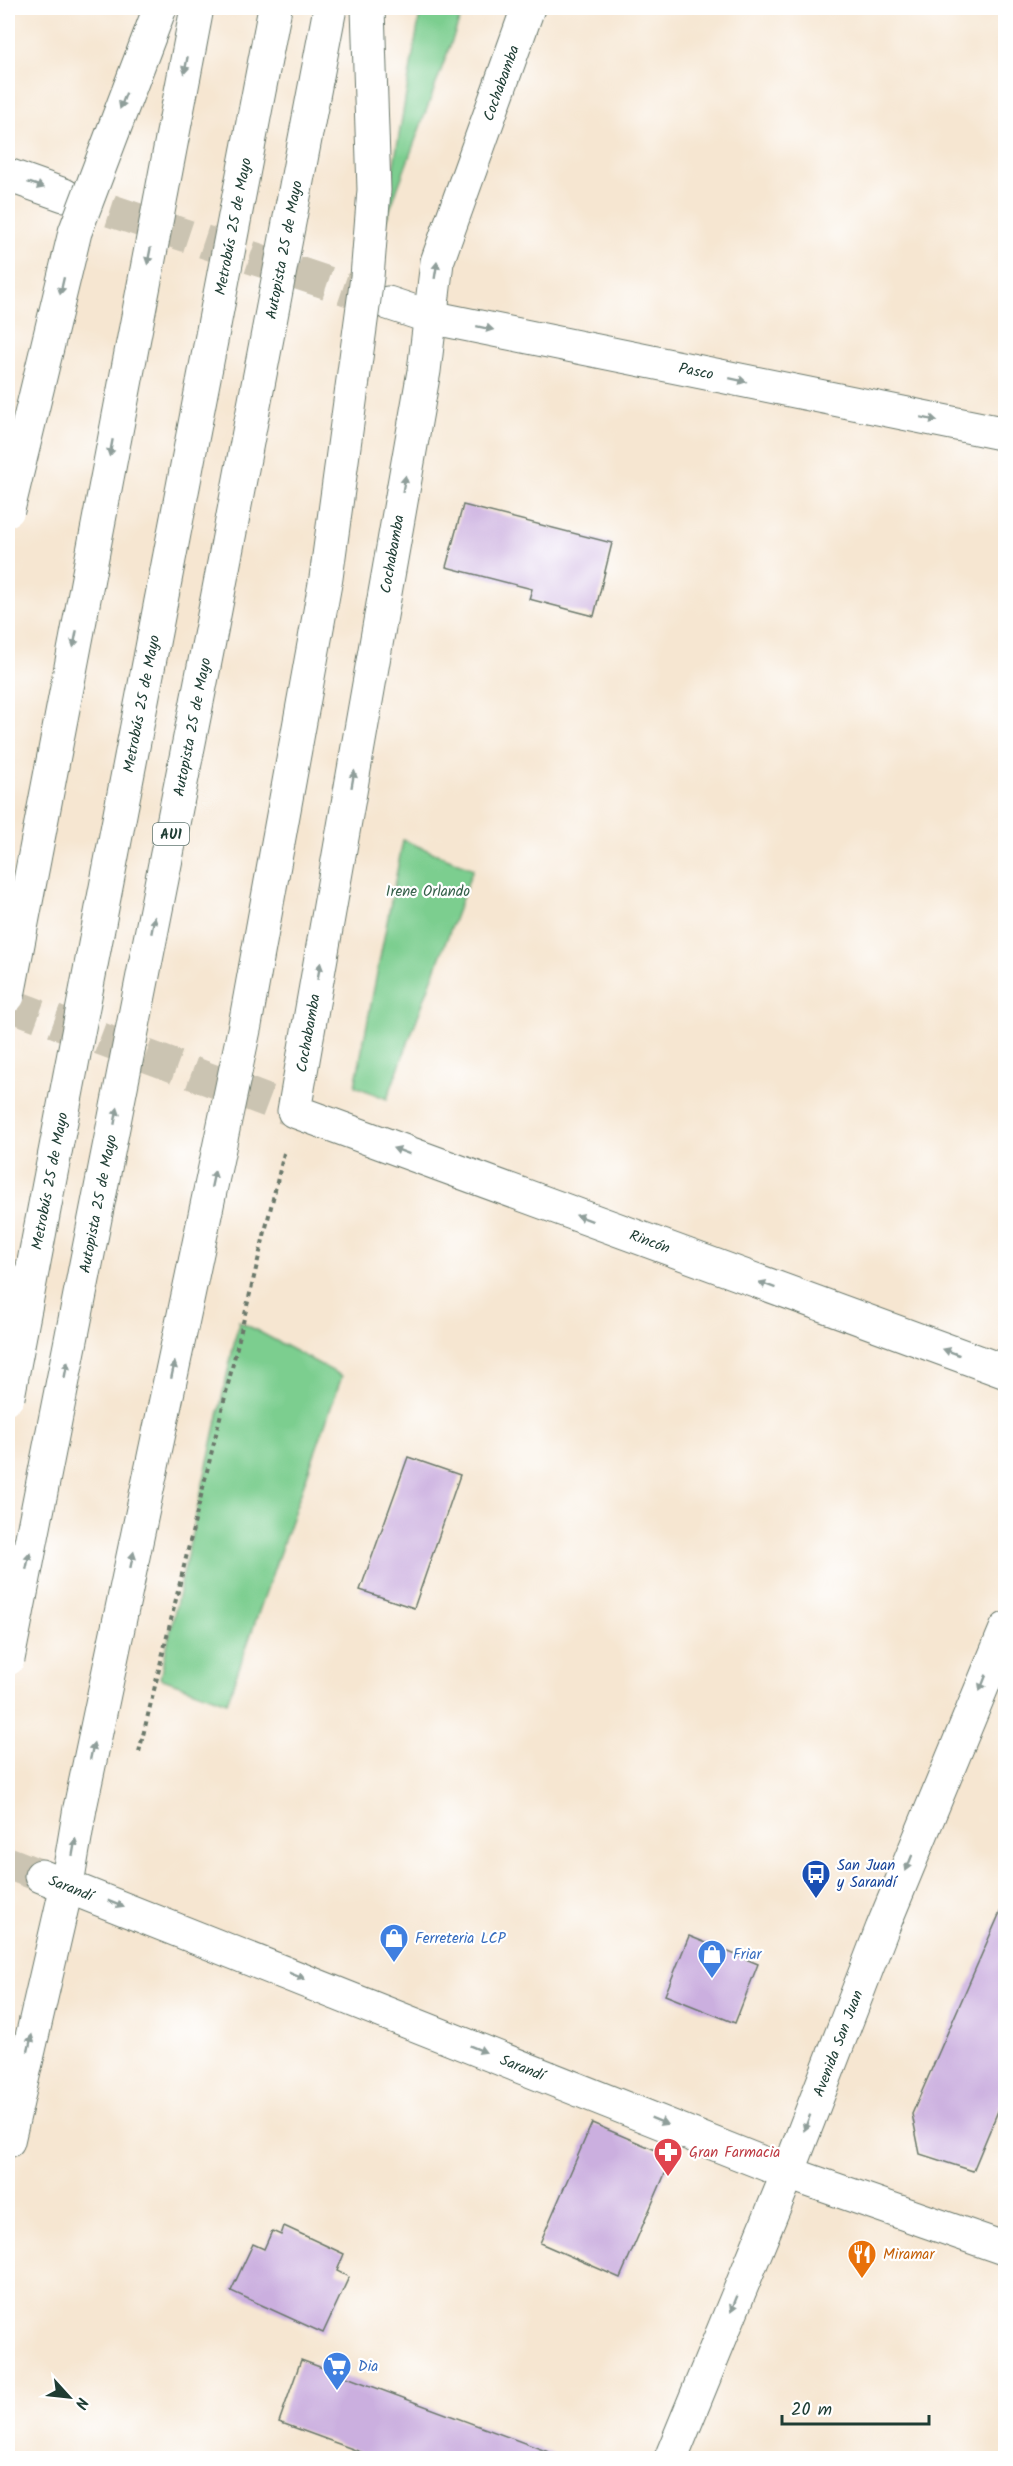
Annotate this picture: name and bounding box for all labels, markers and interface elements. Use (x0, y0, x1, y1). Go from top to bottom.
street label: Cochabamba (477, 42, 527, 125)
one-way arrow (181, 56, 190, 75)
one-way arrow (118, 92, 127, 110)
street label: Metrobús 25 de Mayo (209, 156, 259, 297)
street label: Autopista 25 de Mayo (260, 178, 310, 321)
one-way arrow (27, 181, 45, 191)
one-way arrow (144, 247, 153, 266)
one-way arrow (432, 260, 441, 279)
one-way arrow (57, 277, 67, 295)
one-way arrow (476, 324, 495, 333)
street label: Pasco (677, 357, 716, 387)
one-way arrow (729, 376, 748, 385)
one-way arrow (920, 415, 939, 424)
one-way arrow (107, 438, 116, 457)
one-way arrow (400, 474, 409, 493)
street label: Cochabamba (374, 513, 412, 595)
one-way arrow (70, 630, 79, 649)
street label: Metrobús 25 de Mayo (117, 633, 167, 775)
street label: Autopista 25 de Mayo (168, 656, 218, 799)
one-way arrow (348, 769, 357, 788)
road number: AU1 (153, 823, 189, 845)
park label: Irene Orlando (386, 880, 470, 904)
one-way arrow (149, 915, 158, 934)
one-way arrow (315, 961, 324, 980)
street label: Cochabamba (290, 992, 328, 1074)
one-way arrow (112, 1107, 121, 1126)
street label: Metrobús 25 de Mayo (26, 1110, 75, 1252)
street label: Autopista 25 de Mayo (73, 1132, 124, 1275)
one-way arrow (392, 1145, 410, 1155)
one-way arrow (209, 1169, 218, 1188)
one-way arrow (575, 1212, 593, 1222)
street label: Rincón (626, 1224, 673, 1261)
one-way arrow (758, 1279, 776, 1289)
one-way arrow (941, 1347, 959, 1357)
one-way arrow (62, 1360, 71, 1379)
one-way arrow (168, 1360, 178, 1379)
one-way arrow (24, 1551, 33, 1570)
one-way arrow (128, 1551, 138, 1570)
one-way arrow (978, 1674, 987, 1692)
one-way arrow (88, 1741, 97, 1760)
one-way arrow (69, 1837, 78, 1856)
place label: San Juan y Sarandí (836, 1854, 899, 1895)
one-way arrow (904, 1854, 913, 1872)
bus stop icon: San Juan y Sarandí (800, 1858, 832, 1900)
street label: Sarandí (45, 1869, 98, 1909)
one-way arrow (107, 1900, 125, 1909)
shop icon: Ferreteria LCP (378, 1922, 410, 1964)
place label: Ferreteria LCP (415, 1927, 507, 1951)
shop icon: Friar (696, 1938, 728, 1980)
place label: Friar (733, 1943, 762, 1967)
one-way arrow (288, 1972, 306, 1981)
street label: Avenida San Juan (807, 1987, 870, 2101)
one-way arrow (26, 2034, 36, 2052)
one-way arrow (469, 2045, 487, 2054)
street label: Sarandí (496, 2049, 550, 2089)
one-way arrow (802, 2114, 812, 2132)
one-way arrow (650, 2117, 668, 2126)
pharmacy icon: Gran Farmacia (652, 2136, 684, 2178)
place label: Gran Farmacia (689, 2141, 780, 2165)
restaurant icon: Miramar (846, 2238, 878, 2280)
place label: Miramar (883, 2243, 935, 2267)
one-way arrow (729, 2295, 738, 2313)
supermarket icon: Dia (321, 2350, 353, 2392)
place label: Dia (358, 2355, 378, 2379)
north arrow (39, 2367, 99, 2427)
scale bar (782, 2388, 929, 2426)
text: N (68, 2393, 94, 2413)
text: 20 m (791, 2396, 832, 2425)

